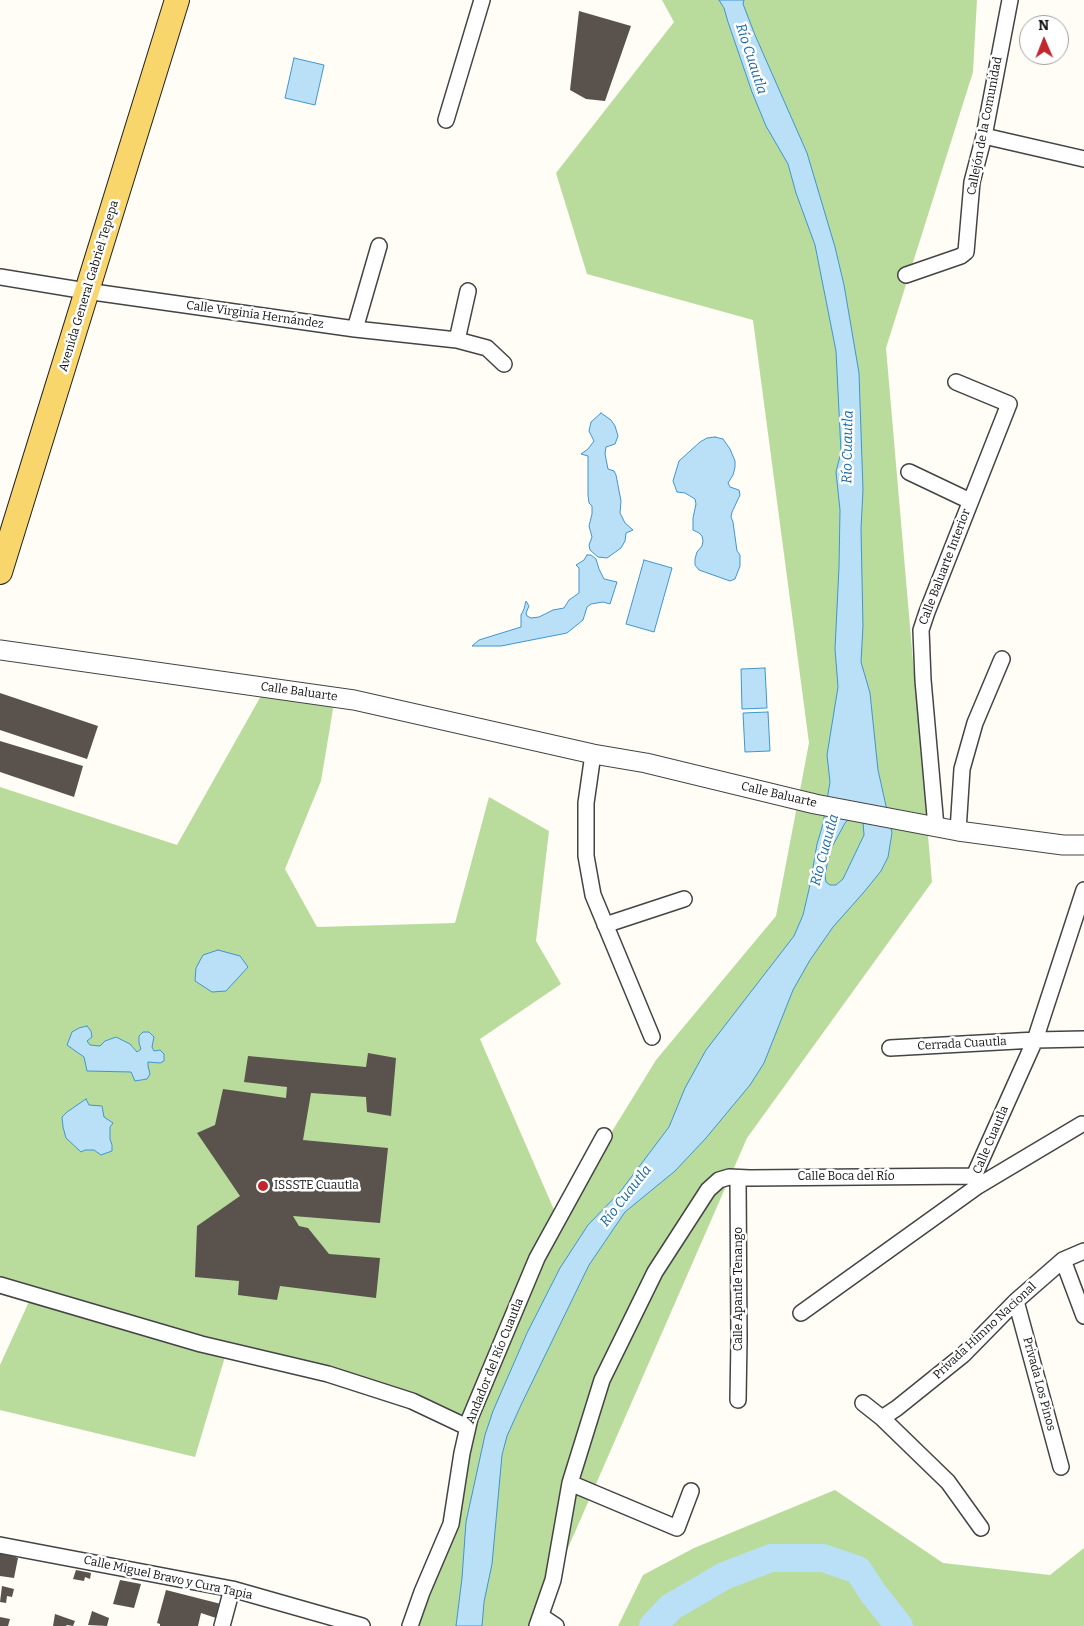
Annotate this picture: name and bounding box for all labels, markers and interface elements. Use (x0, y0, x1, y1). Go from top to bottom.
north arrow (1019, 15, 1069, 65)
text: N (1038, 17, 1049, 34)
water label: Río Cuautla (732, 21, 770, 97)
street label: Callejón de la Comunidad (964, 56, 1006, 196)
street label: Avenida General Gabriel Tepepa (56, 199, 122, 373)
street label: Calle Virginia Hernández (185, 298, 325, 332)
water label: Río Cuautla (839, 410, 857, 484)
street label: Calle Baluarte Interior (916, 507, 974, 627)
street label: Calle Baluarte (260, 679, 338, 705)
street label: Calle Baluarte (740, 779, 818, 811)
water label: Río Cuautla (807, 812, 843, 888)
street label: Cerrada Cuautla (917, 1034, 1007, 1054)
street label: Calle Cuautla (970, 1104, 1012, 1176)
water label: Río Cuautla (597, 1162, 655, 1230)
street label: Calle Boca del Río (797, 1170, 895, 1184)
marker: ISSSTE Cuautla (256, 1179, 270, 1193)
place label: ISSSTE Cuautla (274, 1179, 359, 1193)
street label: Calle Apantle Tenango (732, 1227, 746, 1351)
street label: Privada Himno Nacional (931, 1280, 1039, 1382)
street label: Andador del Río Cuautla (463, 1296, 527, 1426)
street label: Privada Los Pinos (1020, 1336, 1058, 1432)
street label: Calle Miguel Bravo y Cura Tapia (82, 1553, 254, 1603)

